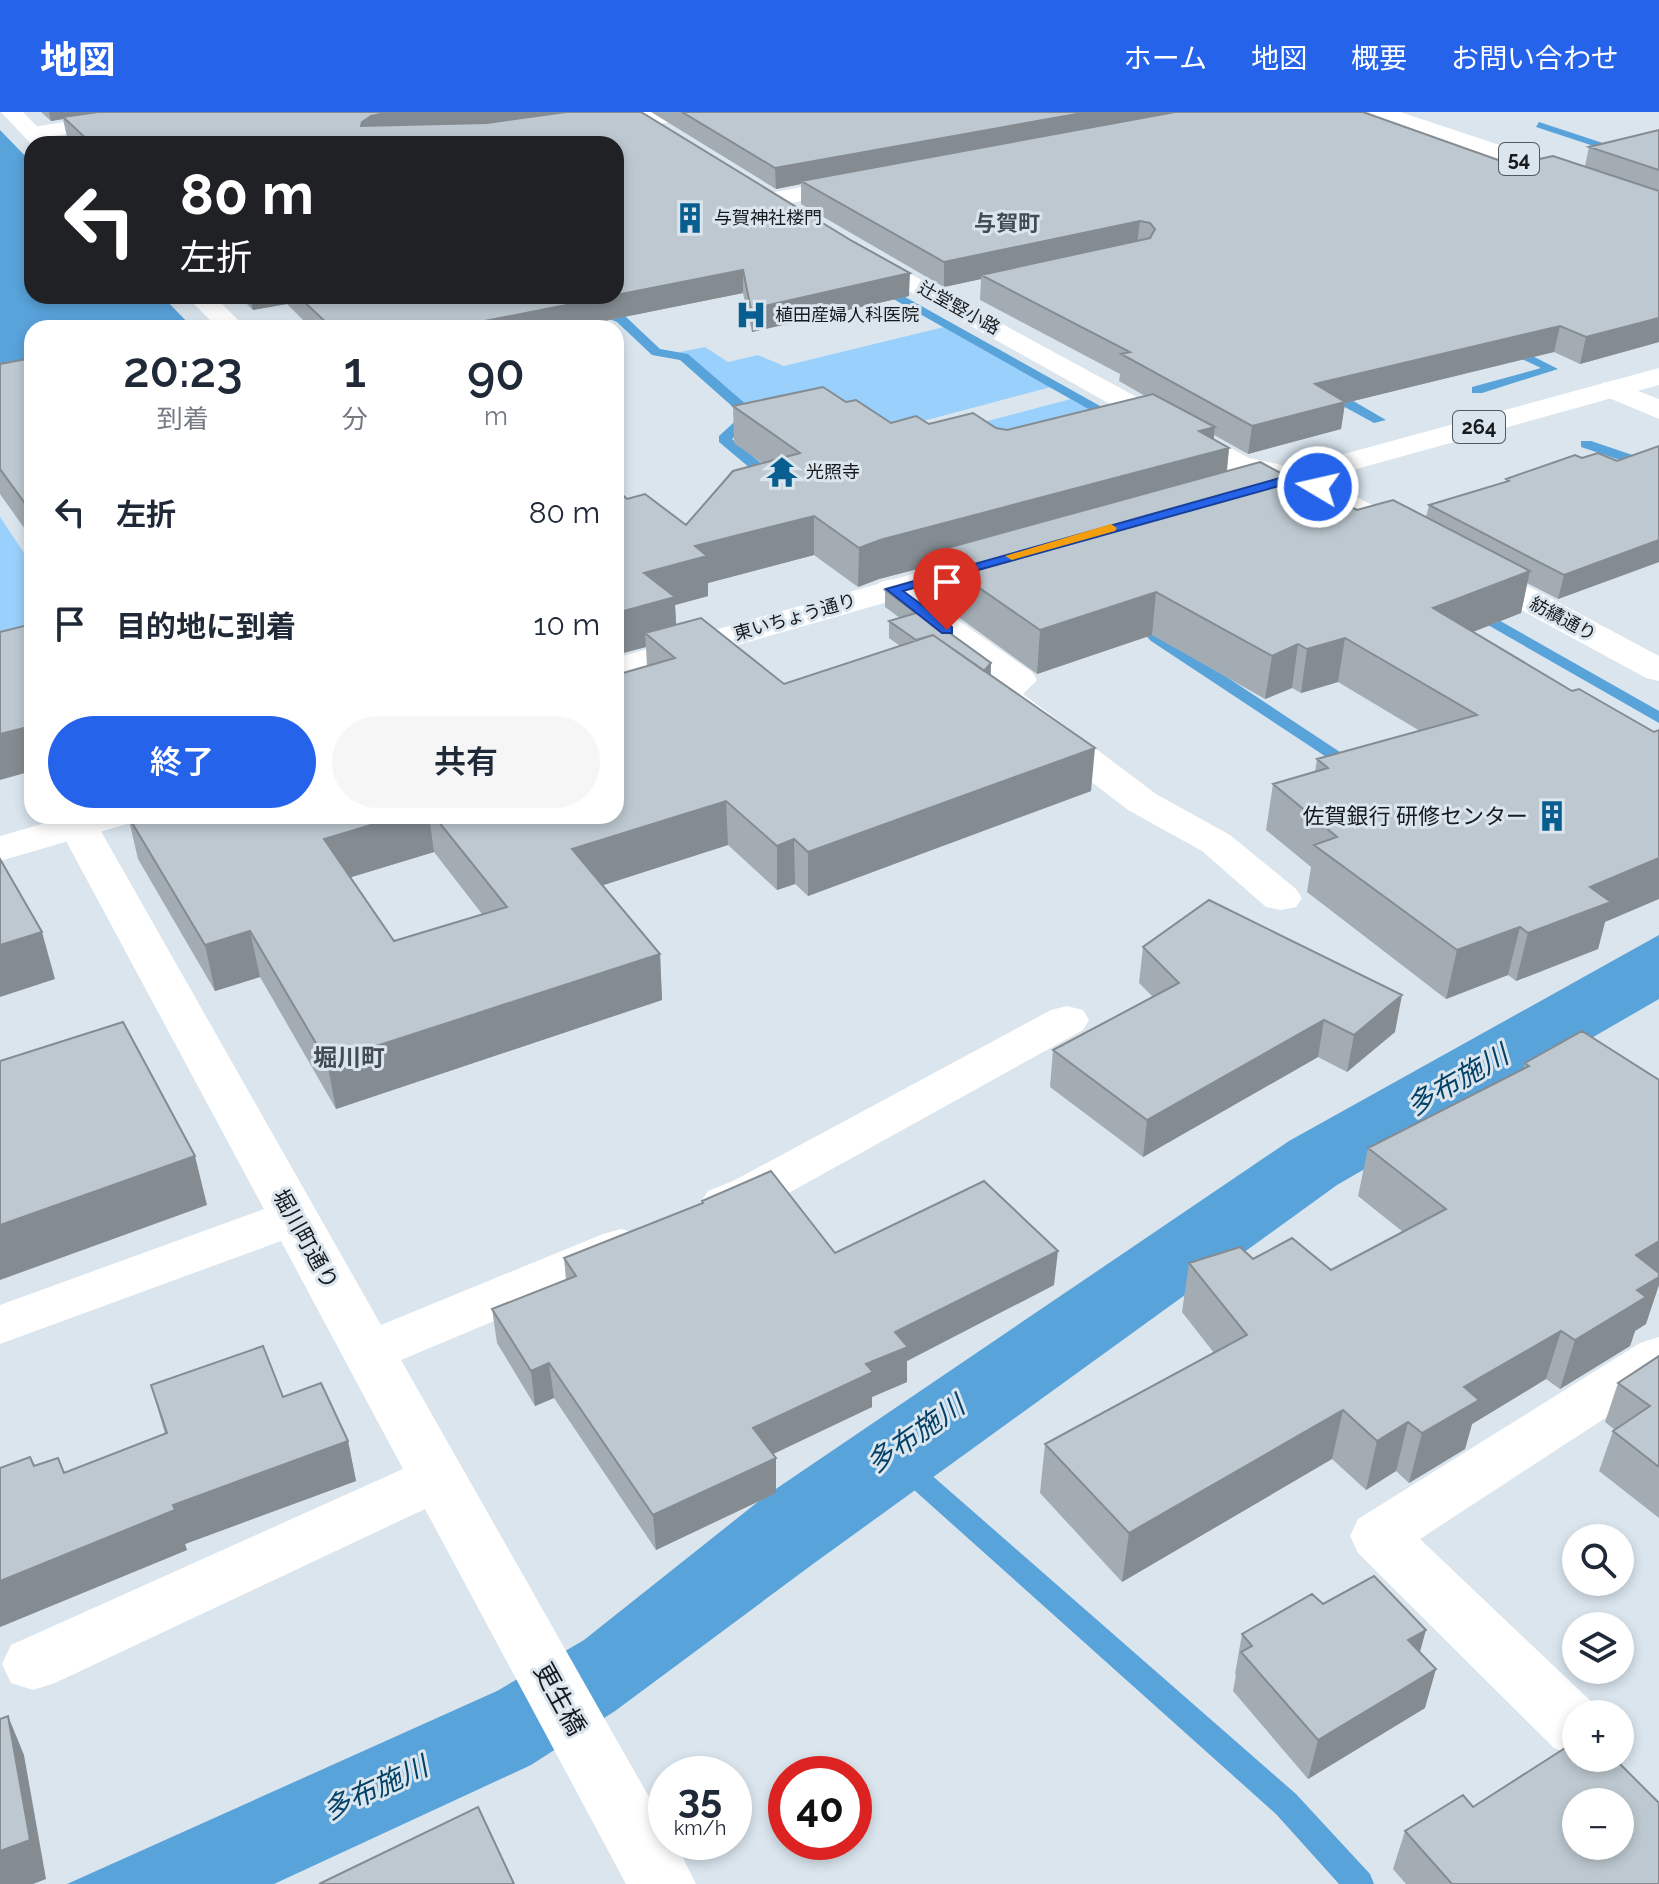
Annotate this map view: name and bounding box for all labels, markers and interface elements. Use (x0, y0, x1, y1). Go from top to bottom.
text: 地図 (40, 37, 116, 82)
text: ホーム (1124, 42, 1207, 75)
text: 地図 (1251, 42, 1307, 75)
text: 概要 (1351, 42, 1407, 75)
text: お問い合わせ (1451, 42, 1619, 75)
road number: 54 (1499, 143, 1539, 175)
text: 80 m (180, 161, 314, 227)
icon: left (48, 168, 152, 272)
building icon: 与賀神社楼門 (673, 201, 707, 235)
place label: 与賀神社楼門 (714, 207, 822, 228)
district label: 与賀町 (974, 210, 1040, 236)
text: 左折 (180, 236, 252, 278)
street label: 辻堂竪小路 (915, 277, 1004, 339)
hospital icon: 植田産婦人科医院 (734, 298, 768, 332)
place label: 植田産婦人科医院 (775, 304, 919, 325)
text: 20:23 (123, 342, 242, 398)
text: 1 (343, 342, 366, 398)
text: 90 (467, 345, 525, 401)
text: m (484, 401, 508, 431)
text: 到着 (157, 404, 209, 434)
text: 分 (342, 404, 368, 434)
road number: 264 (1453, 411, 1505, 443)
position arrow (1276, 445, 1360, 529)
temple icon: 光照寺 (765, 455, 799, 489)
place label: 光照寺 (806, 461, 860, 482)
icon: left (48, 490, 92, 534)
text: 80 m (529, 495, 600, 530)
text: 左折 (116, 497, 176, 532)
pin (913, 548, 981, 630)
icon: arrive (925, 560, 969, 604)
street label: 東いちょう通り (731, 589, 858, 644)
street label: 紡績通り (1527, 592, 1600, 645)
icon: arrive (48, 602, 92, 646)
text: 10 m (534, 607, 600, 642)
text: 目的地に到着 (116, 609, 296, 644)
button: 終了 (48, 716, 316, 808)
button: 共有 (332, 716, 600, 808)
building icon: 佐賀銀行 研修センター (1535, 799, 1569, 833)
place label: 佐賀銀行 研修センター (1302, 803, 1528, 829)
water label: 多布施川 (1400, 1037, 1517, 1123)
district label: 堀川町 (313, 1043, 385, 1072)
street label: 堀川町通り (268, 1185, 344, 1293)
water label: 多布施川 (860, 1387, 973, 1480)
map controls (1562, 1524, 1634, 1860)
button: search (1562, 1524, 1634, 1596)
button: layers (1562, 1612, 1634, 1684)
street label: 更生橋 (528, 1658, 592, 1740)
button: + (1562, 1700, 1634, 1772)
water label: 多布施川 (317, 1749, 436, 1827)
speed limit sign: 40 (768, 1756, 872, 1860)
text: 35 (678, 1774, 722, 1821)
button: − (1562, 1788, 1634, 1860)
text: km/h (674, 1816, 726, 1840)

